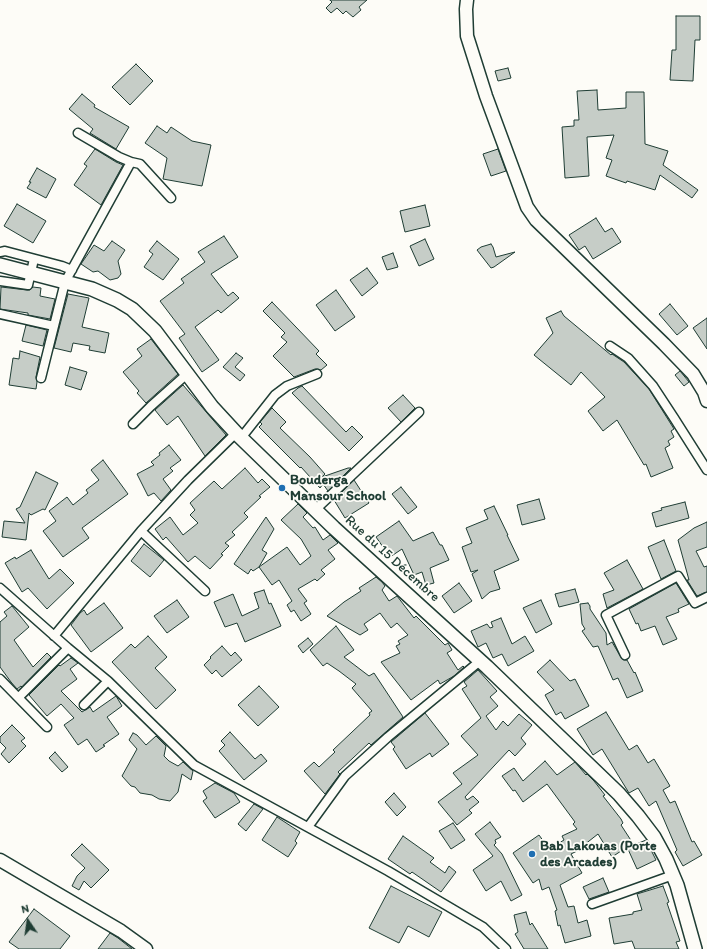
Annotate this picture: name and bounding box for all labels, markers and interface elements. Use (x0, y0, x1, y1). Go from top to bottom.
place label: Bouderga Mansour School (290, 472, 386, 504)
marker: Bouderga Mansour School (277, 483, 287, 493)
street label: Rue du 15 Décembre (341, 512, 443, 606)
place label: Bab Lakouas (Porte des Arcades) (540, 838, 657, 870)
marker: Bab Lakouas (Porte des Arcades) (527, 849, 537, 859)
north arrow (8, 901, 48, 941)
text: N (20, 902, 30, 916)

